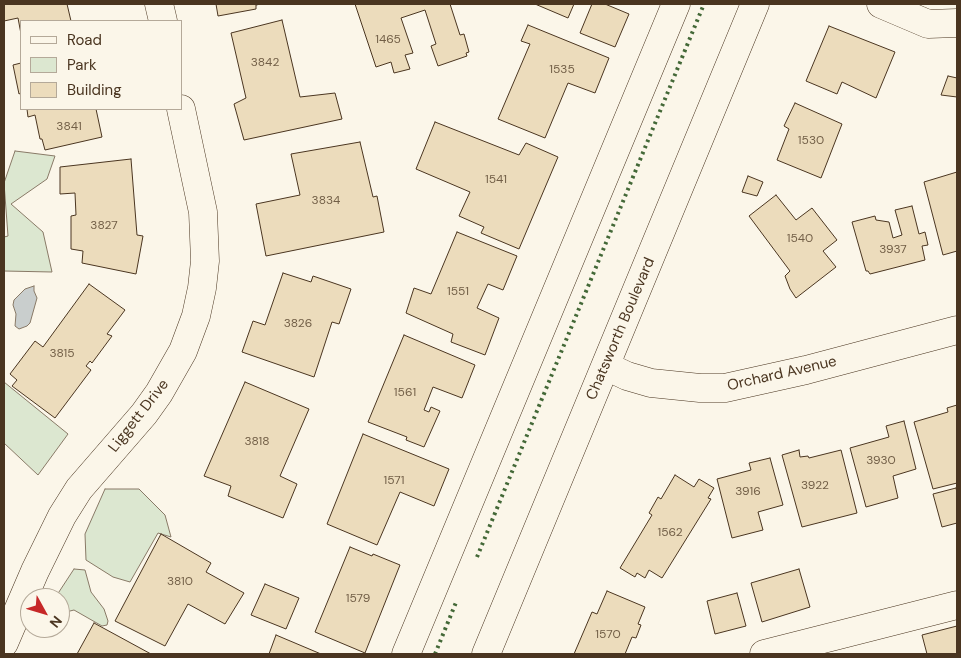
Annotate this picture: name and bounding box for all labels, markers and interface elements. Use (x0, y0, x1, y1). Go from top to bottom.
legend (20, 20, 182, 110)
text: Road (67, 30, 102, 50)
house number: 1465 (375, 33, 401, 47)
text: Park (67, 55, 97, 75)
house number: 3842 (251, 56, 279, 70)
house number: 1535 (549, 63, 575, 77)
text: Building (67, 80, 122, 100)
house number: 3841 (56, 120, 82, 134)
house number: 1530 (798, 134, 824, 148)
house number: 1541 (485, 173, 507, 187)
house number: 3834 (312, 194, 340, 208)
house number: 3827 (90, 219, 118, 233)
house number: 1540 (787, 232, 813, 246)
house number: 3937 (879, 243, 907, 257)
street label: Chatsworth Boulevard (583, 255, 659, 403)
house number: 1551 (447, 285, 469, 299)
house number: 3826 (284, 317, 312, 331)
house number: 3815 (49, 347, 75, 361)
street label: Orchard Avenue (725, 353, 839, 395)
street label: Liggett Drive (105, 376, 173, 456)
house number: 1561 (394, 386, 416, 400)
house number: 3818 (244, 435, 270, 449)
house number: 3930 (866, 454, 896, 468)
house number: 1571 (383, 474, 405, 488)
house number: 3922 (801, 479, 829, 493)
house number: 3916 (735, 485, 761, 499)
house number: 1562 (657, 526, 683, 540)
house number: 3810 (167, 575, 193, 589)
north arrow (20, 588, 70, 638)
house number: 1579 (346, 592, 370, 606)
text: N (46, 612, 66, 631)
house number: 1570 (595, 628, 621, 642)

